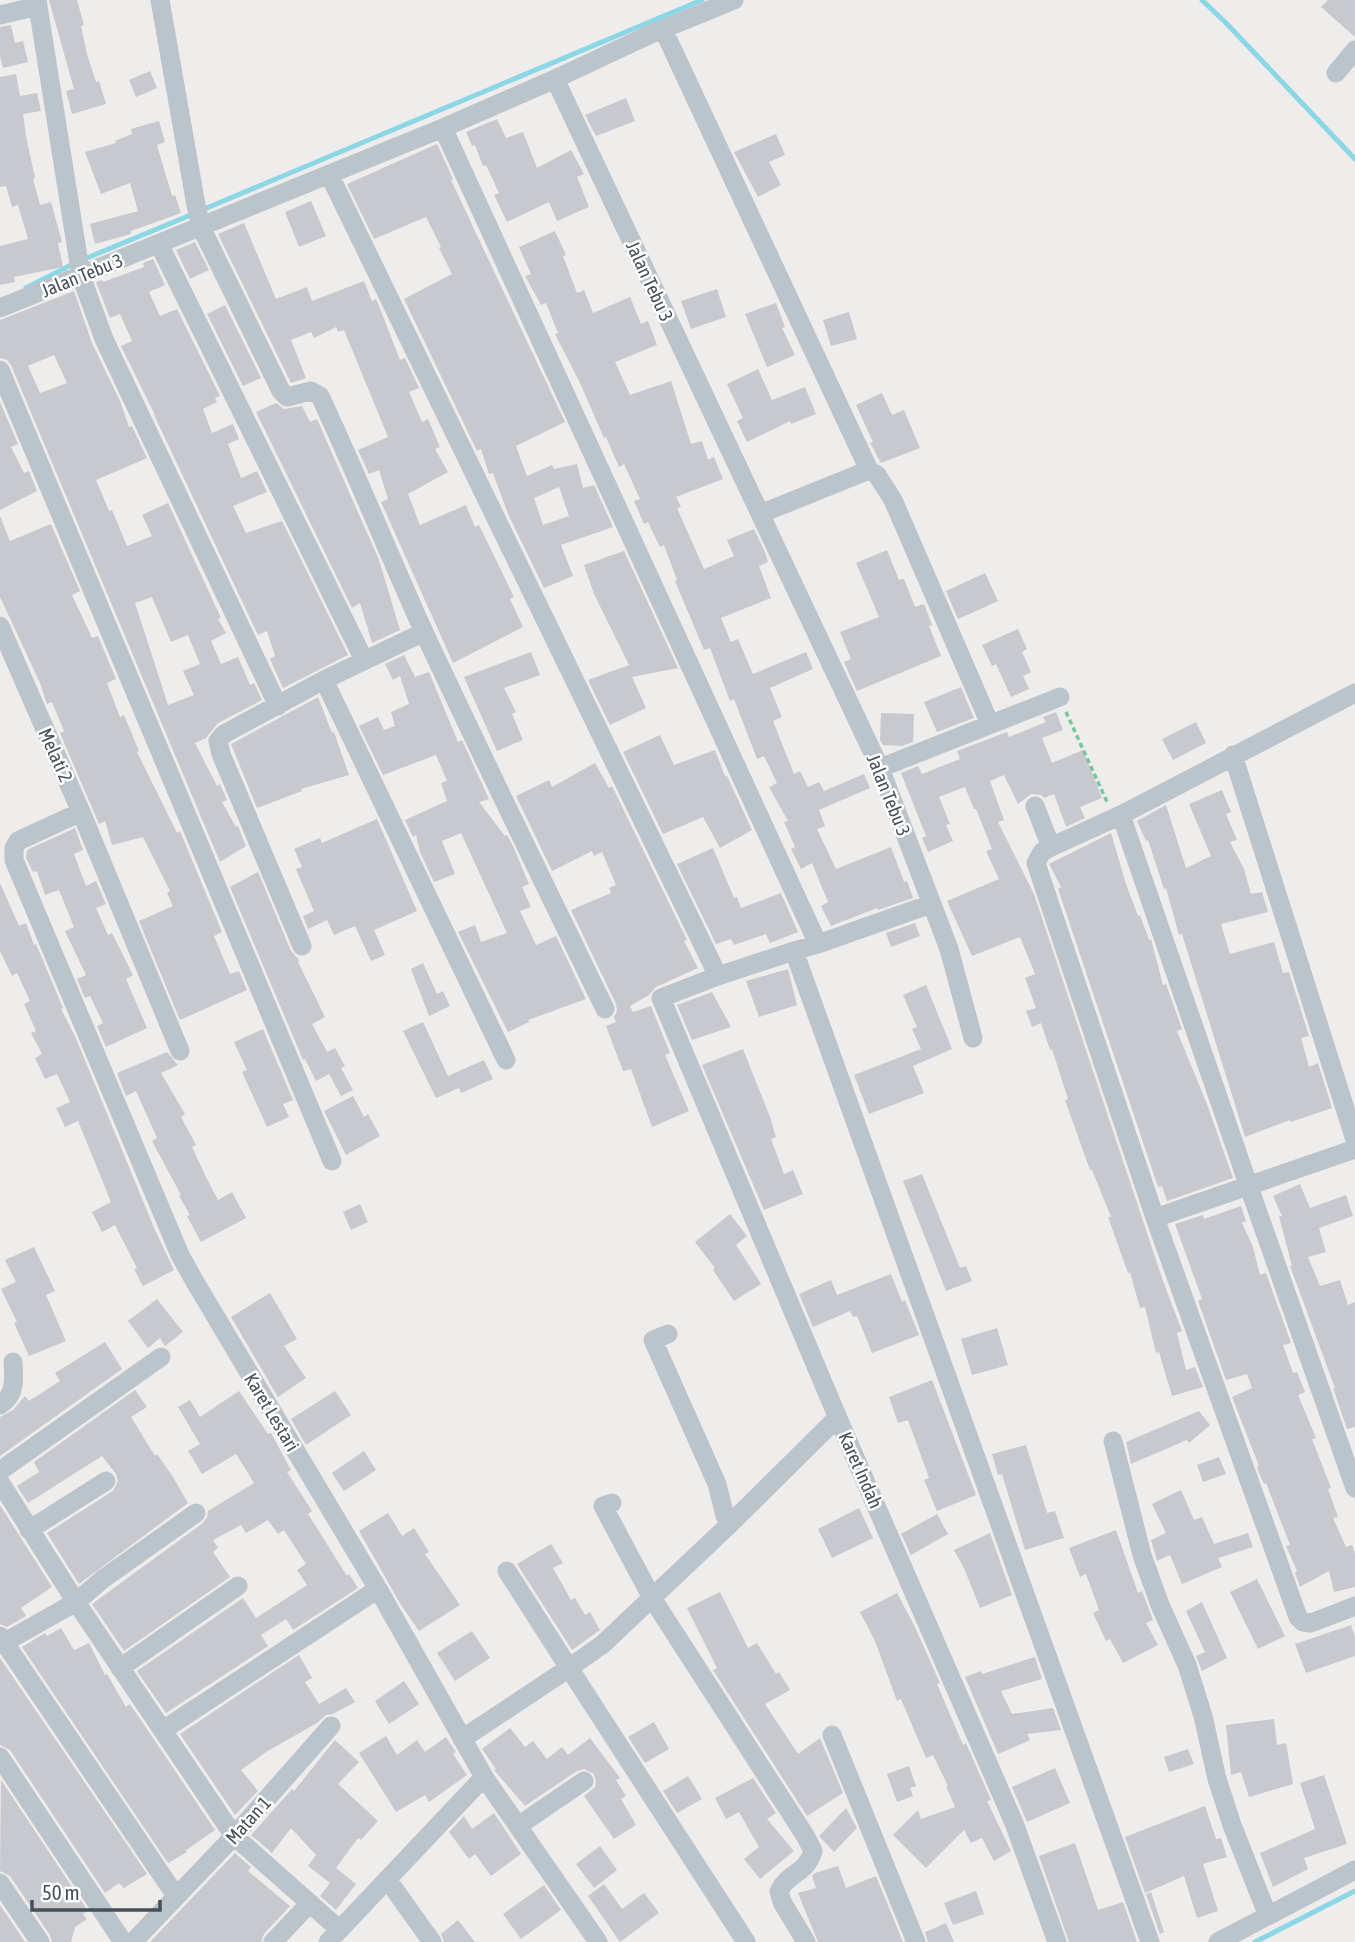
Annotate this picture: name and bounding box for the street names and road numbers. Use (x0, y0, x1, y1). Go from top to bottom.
street label: Jalan Tebu 3 (622, 237, 678, 325)
street label: Jalan Tebu 3 (38, 249, 126, 301)
street label: Melati 2 (34, 725, 78, 785)
street label: Jalan Tebu 3 (863, 751, 915, 839)
street label: Karet Lestari (240, 1369, 304, 1455)
street label: Karet Indah (834, 1428, 888, 1512)
street label: Matan 1 (221, 1792, 275, 1848)

